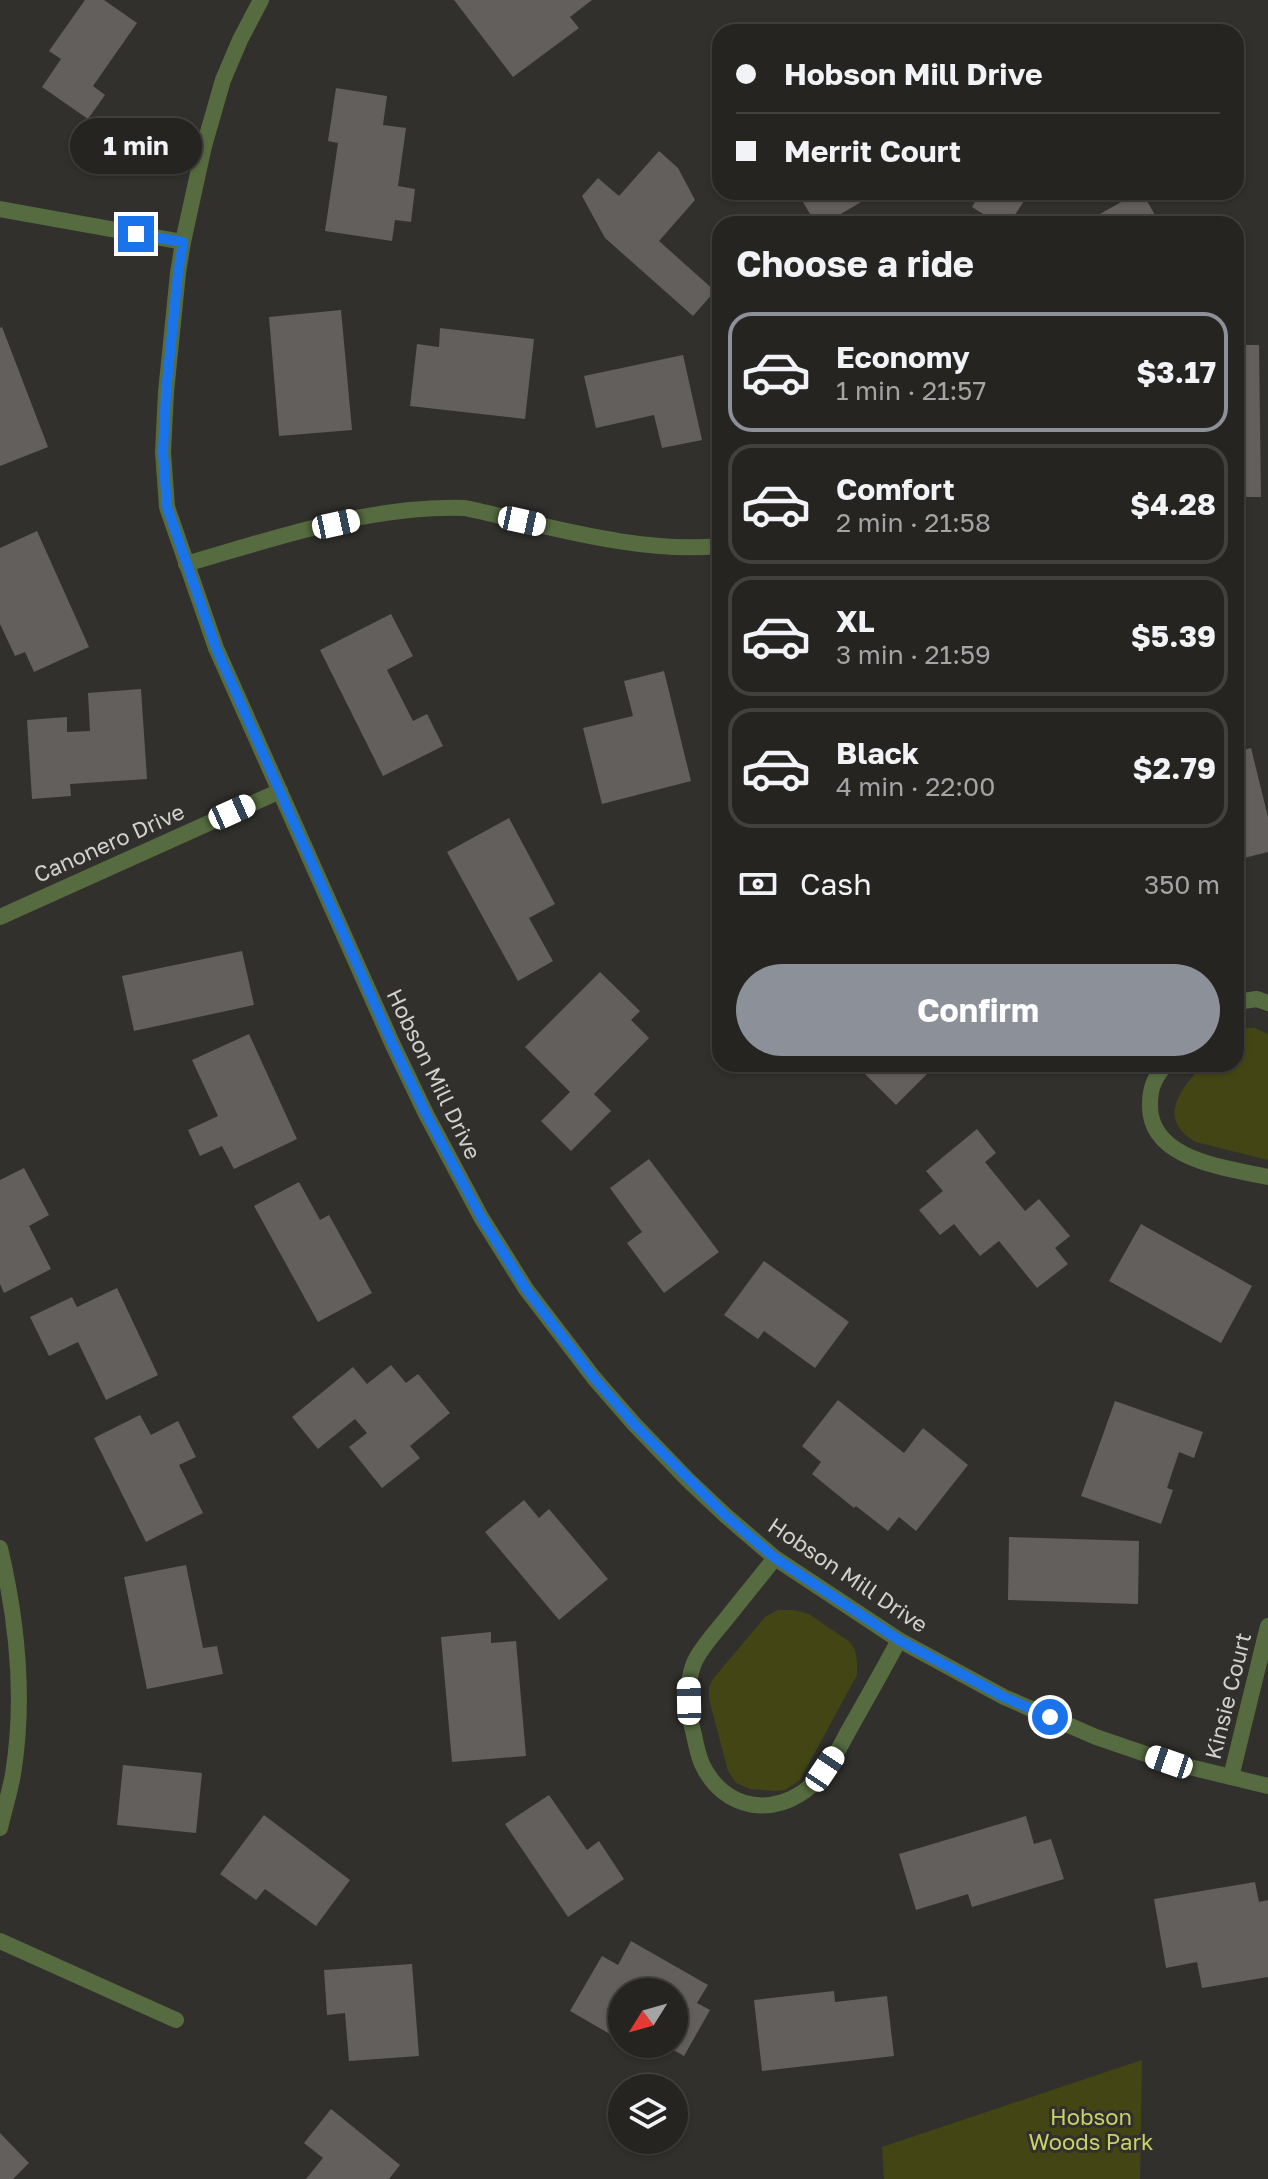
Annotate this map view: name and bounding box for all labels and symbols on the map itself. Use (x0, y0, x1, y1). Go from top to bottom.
callout: 1 min (70, 118, 202, 174)
route end (118, 216, 154, 252)
car (496, 504, 548, 538)
car (310, 507, 362, 541)
car (205, 791, 259, 833)
street label: Canonero Drive (29, 797, 188, 888)
street label: Hobson Mill Drive (381, 984, 487, 1163)
street label: Hobson Mill Drive (764, 1511, 933, 1638)
street label: Kinsie Court (1199, 1630, 1256, 1762)
car (677, 1677, 701, 1725)
route start (1032, 1699, 1068, 1735)
car (802, 1742, 848, 1796)
car (1142, 1743, 1196, 1781)
north arrow (608, 1978, 688, 2058)
park label: Hobson Woods Park (1029, 2103, 1153, 2155)

